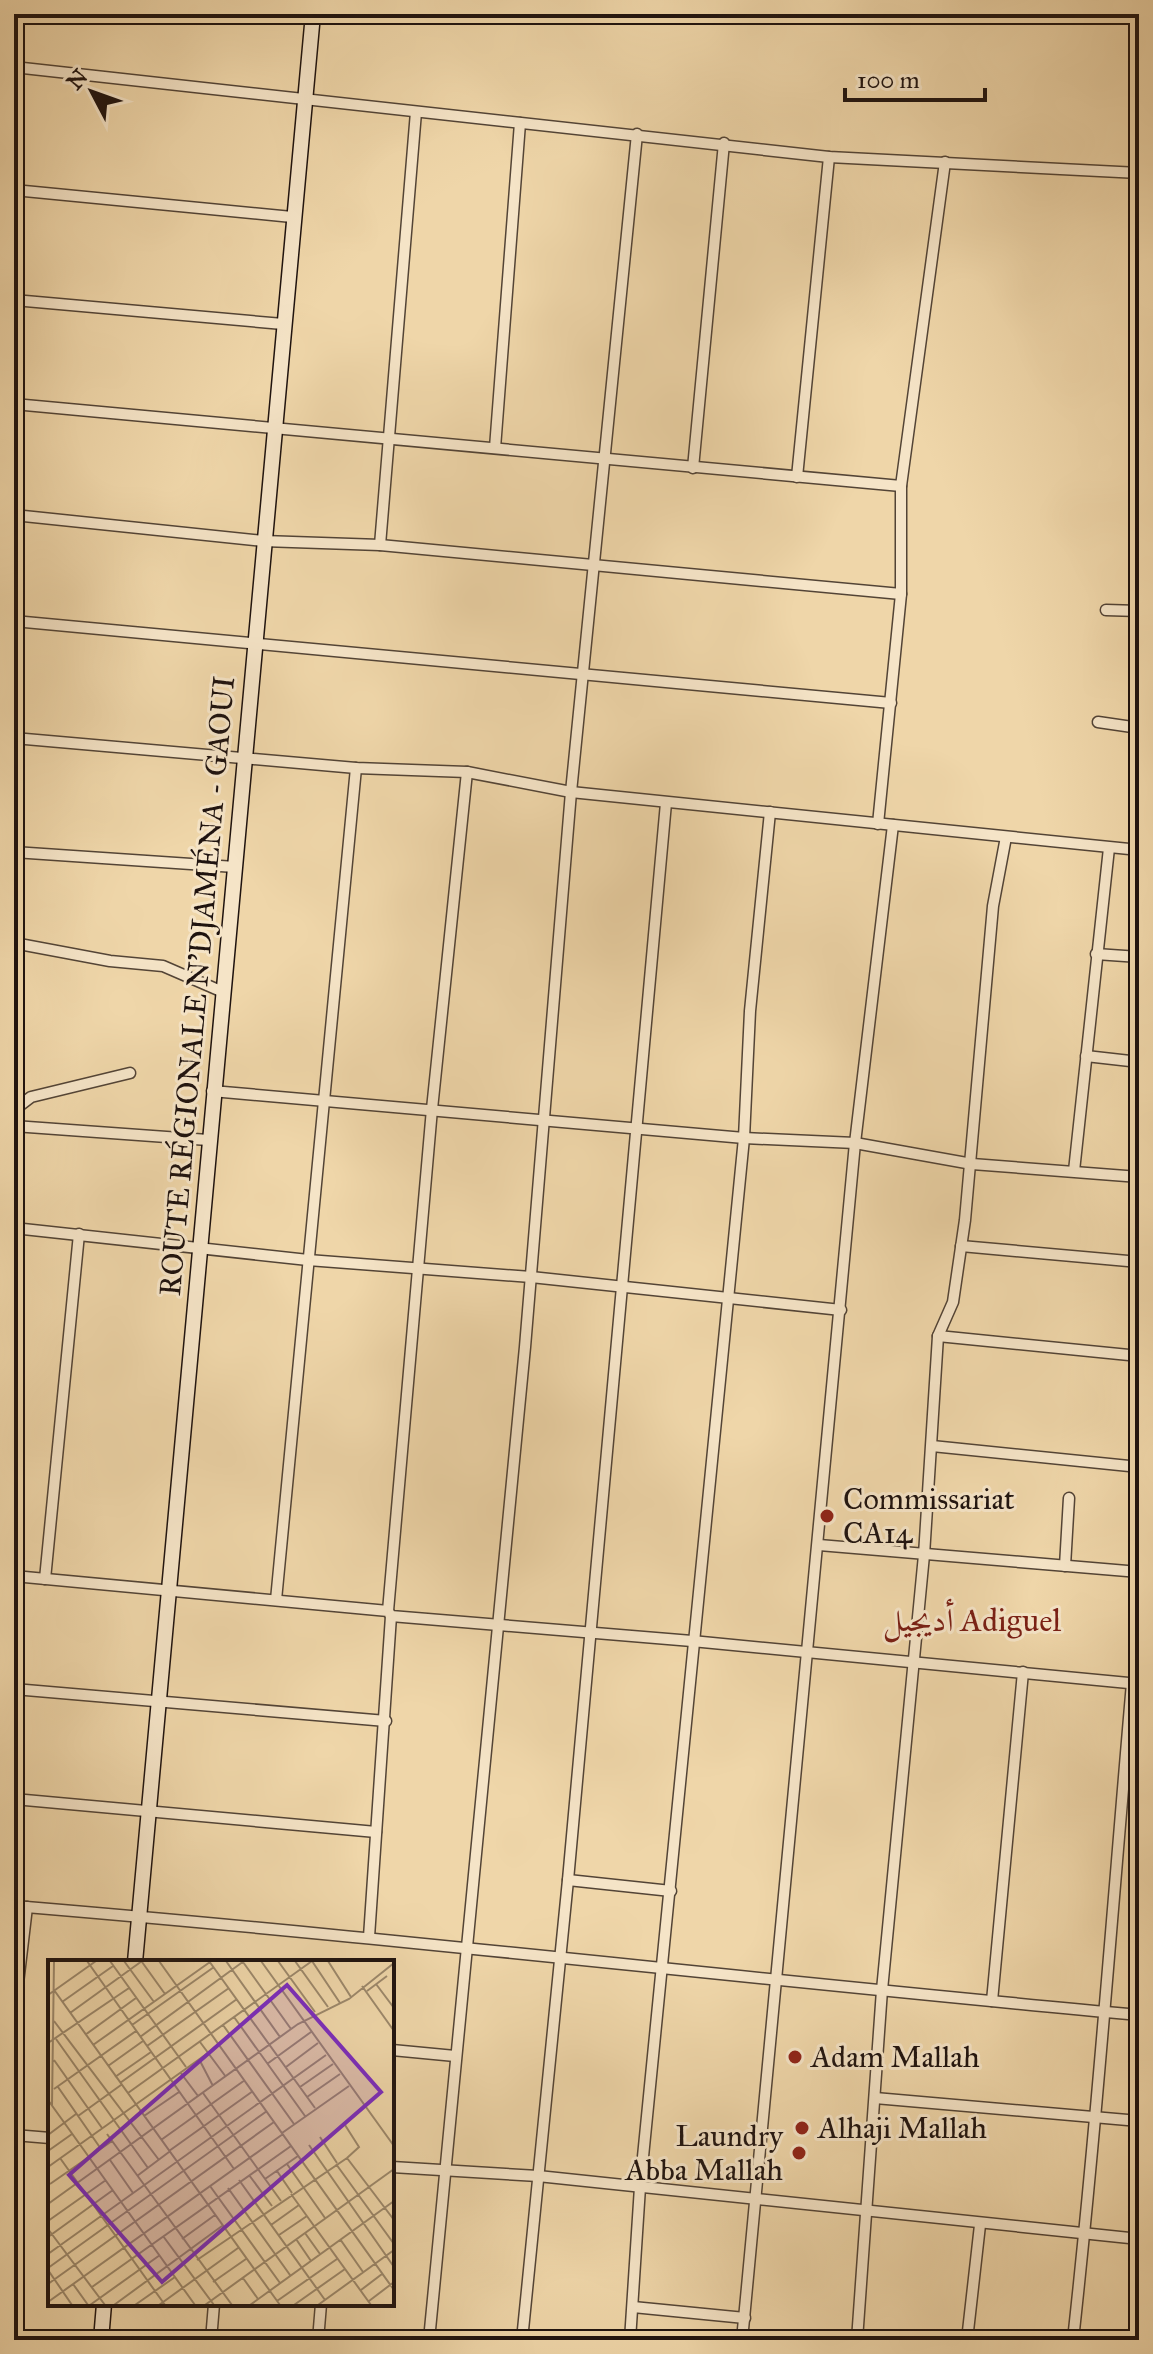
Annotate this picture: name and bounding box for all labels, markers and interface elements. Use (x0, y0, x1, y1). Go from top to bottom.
north arrow (52, 52, 132, 132)
scale bar (845, 52, 985, 102)
text: N (61, 63, 94, 95)
text: 100 m (857, 65, 920, 95)
street label: ROUTE RÉGIONALE N'DJAMÉNA - GAOUI (151, 674, 242, 1297)
place label: Commissariat CA14 (843, 1481, 1015, 1551)
marker: Commissariat CA14 (818, 1507, 836, 1525)
district label: أديجيل Adiguel (883, 1598, 1062, 1643)
inset map (48, 1960, 394, 2306)
place label: Adam Mallah (809, 2039, 980, 2075)
marker: Adam Mallah (786, 2048, 804, 2066)
place label: Alhaji Mallah (816, 2110, 987, 2146)
place label: Laundry Abba Mallah (623, 2118, 784, 2188)
marker: Alhaji Mallah (793, 2119, 811, 2137)
marker: Laundry Abba Mallah (790, 2144, 808, 2162)

